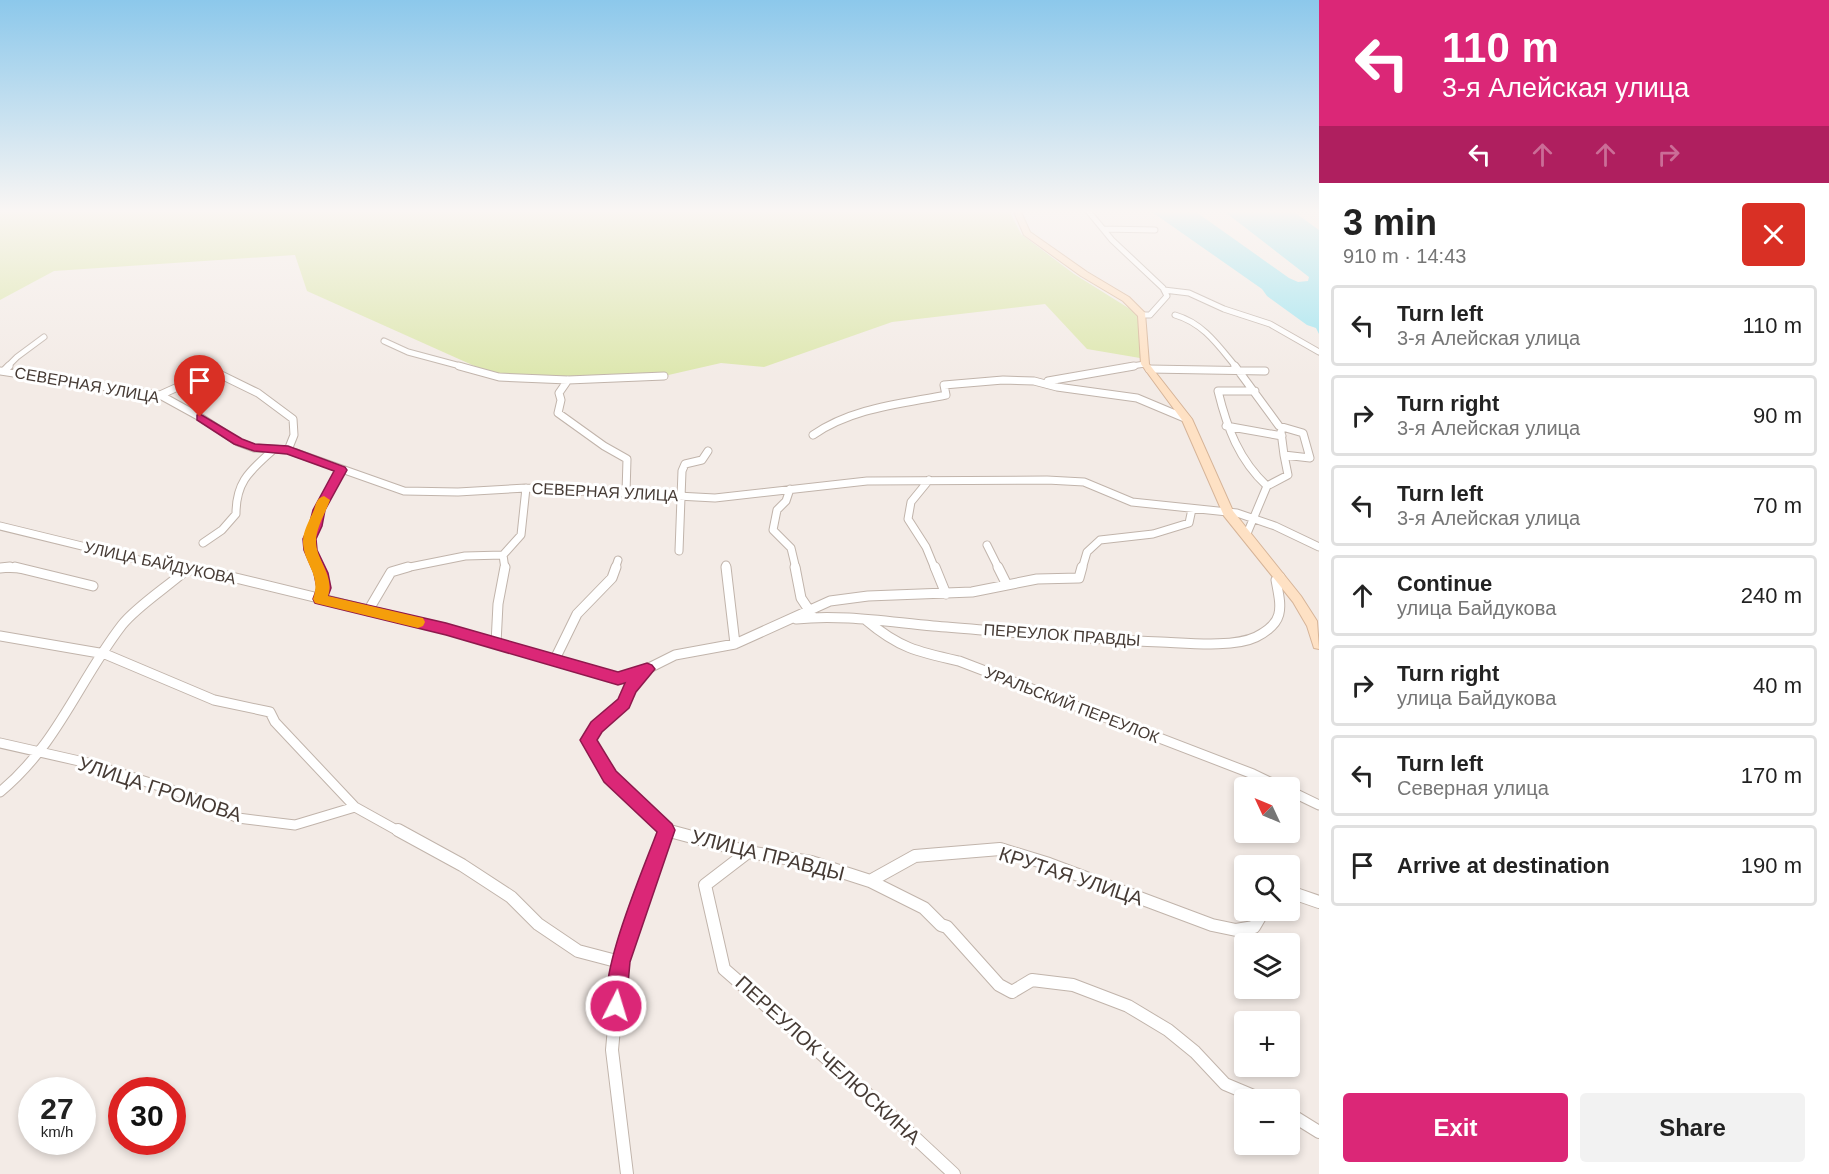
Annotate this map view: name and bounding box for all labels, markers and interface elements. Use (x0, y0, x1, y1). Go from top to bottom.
icon: left (1343, 24, 1421, 102)
text: 110 m (1442, 24, 1559, 71)
text: 3-я Алейская улица (1442, 73, 1689, 103)
icon: left (1463, 138, 1496, 171)
icon: ahead (1526, 138, 1559, 171)
icon: ahead (1589, 138, 1622, 171)
icon: right (1652, 138, 1685, 171)
text: 3 min (1343, 202, 1437, 243)
button: close (1742, 203, 1805, 266)
text: 910 m · 14:43 (1343, 245, 1466, 267)
text: Turn left (1397, 301, 1483, 326)
icon: left (1346, 309, 1379, 342)
text: 110 m (1742, 313, 1802, 338)
text: 3-я Алейская улица (1397, 327, 1580, 349)
pin (174, 355, 225, 417)
street label: СЕВЕРНАЯ УЛИЦА (13, 364, 161, 406)
icon: arrive (183, 364, 216, 397)
text: Turn right (1397, 391, 1499, 416)
icon: right (1346, 399, 1379, 432)
text: 90 m (1753, 403, 1802, 428)
text: 3-я Алейская улица (1397, 417, 1580, 439)
street label: СЕВЕРНАЯ УЛИЦА (531, 480, 679, 504)
text: Turn left (1397, 481, 1483, 506)
icon: left (1346, 489, 1379, 522)
text: 70 m (1753, 493, 1802, 518)
text: 3-я Алейская улица (1397, 507, 1580, 529)
street label: УЛИЦА БАЙДУКОВА (83, 538, 238, 587)
text: Continue (1397, 571, 1492, 596)
icon: ahead (1346, 579, 1379, 612)
text: 240 m (1741, 583, 1802, 608)
text: улица Байдукова (1397, 597, 1556, 619)
street label: ПЕРЕУЛОК ПРАВДЫ (983, 621, 1141, 649)
text: Turn right (1397, 661, 1499, 686)
street label: УРАЛЬСКИЙ ПЕРЕУЛОК (983, 663, 1162, 746)
icon: right (1346, 669, 1379, 702)
text: 40 m (1753, 673, 1802, 698)
text: улица Байдукова (1397, 687, 1556, 709)
text: Turn left (1397, 751, 1483, 776)
street label: УЛИЦА ГРОМОВА (75, 752, 245, 826)
icon: left (1346, 759, 1379, 792)
text: 170 m (1741, 763, 1802, 788)
north arrow (1234, 777, 1300, 843)
map controls (1234, 777, 1300, 1155)
text: Северная улица (1397, 777, 1549, 799)
street label: УЛИЦА ПРАВДЫ (689, 825, 847, 885)
street label: КРУТАЯ УЛИЦА (996, 842, 1146, 910)
icon: arrive (1346, 849, 1379, 882)
text: Arrive at destination (1397, 853, 1610, 878)
text: 190 m (1741, 853, 1802, 878)
button: search (1234, 855, 1300, 921)
button: layers (1234, 933, 1300, 999)
street label: ПЕРЕУЛОК ЧЕЛЮСКИНА (731, 971, 925, 1149)
position arrow (584, 974, 648, 1038)
button: + (1234, 1011, 1300, 1077)
speed limit sign: 30 (108, 1077, 186, 1155)
button: − (1234, 1089, 1300, 1155)
text: 27 (40, 1092, 74, 1125)
button: Exit (1343, 1093, 1568, 1162)
button: Share (1580, 1093, 1805, 1162)
text: km/h (41, 1123, 73, 1140)

